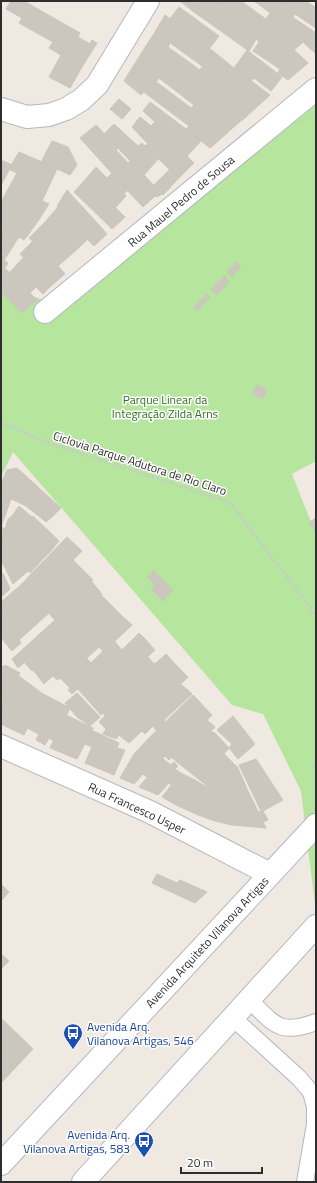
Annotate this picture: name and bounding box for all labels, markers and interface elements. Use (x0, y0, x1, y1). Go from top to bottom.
street label: Rua Mauel Pedro de Sousa (123, 150, 239, 252)
park label: Parque Linear da Integração Zilda Arns (112, 390, 219, 423)
street label: Ciclovia Parque Adutora de Rio Claro (51, 426, 229, 500)
street label: Rua Francesco Usper (85, 777, 189, 839)
street label: Avenida Arquiteto Vilanova Artigas (141, 872, 274, 1012)
place label: Avenida Arq. Vilanova Artigas, 546 (87, 1017, 194, 1050)
bus stop icon: Avenida Arq. Vilanova Artigas, 546 (62, 1022, 84, 1050)
place label: Avenida Arq. Vilanova Artigas, 583 (23, 1125, 130, 1158)
bus stop icon: Avenida Arq. Vilanova Artigas, 583 (133, 1130, 155, 1158)
scale bar (181, 1149, 262, 1175)
text: 20 m (187, 1153, 213, 1172)

